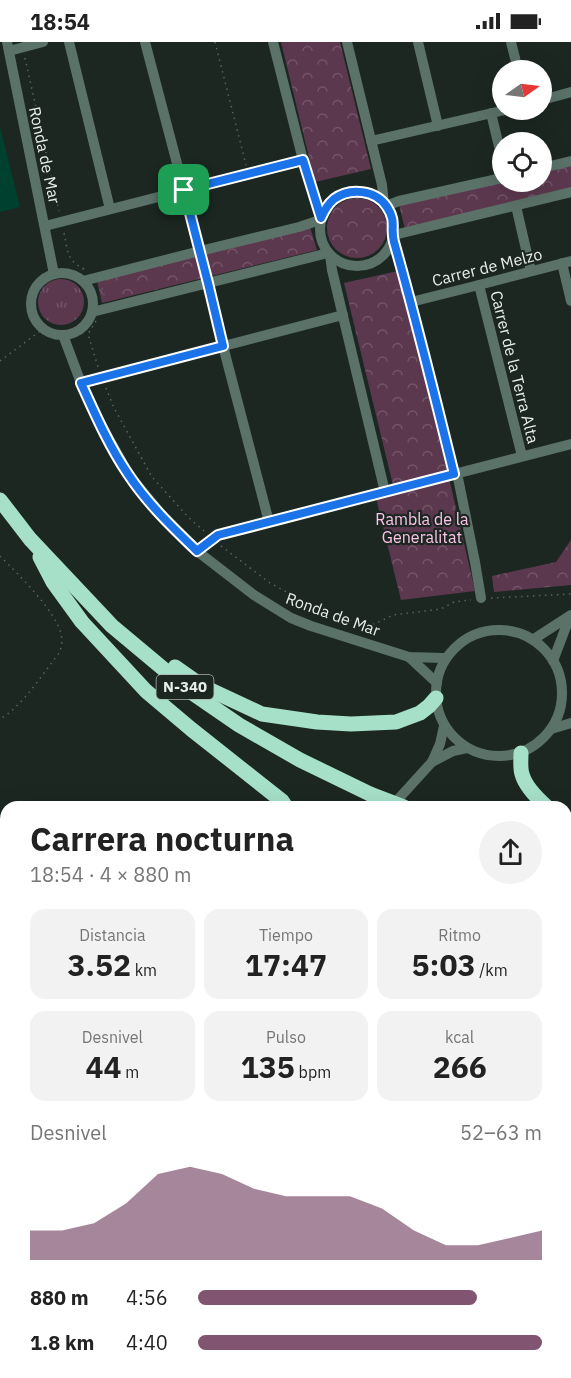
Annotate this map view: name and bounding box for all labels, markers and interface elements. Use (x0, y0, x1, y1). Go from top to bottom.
text: 18:54 (30, 7, 90, 36)
north arrow (492, 60, 552, 120)
map controls (492, 60, 552, 192)
street label: Ronda de Mar (25, 105, 65, 206)
button: locate (492, 132, 552, 192)
pin (158, 164, 209, 215)
icon: arrive (167, 173, 200, 206)
street label: Carrer de Melzo (430, 244, 544, 290)
street label: Carrer de la Terra Alta (486, 289, 544, 446)
park label: Rambla de la Generalitat (375, 509, 469, 547)
street label: Ronda de Mar (283, 588, 383, 640)
road number: N-340 (156, 675, 213, 699)
text: Carrera nocturna (30, 817, 294, 860)
button: share (479, 821, 542, 884)
text: 18:54 · 4 × 880 m (30, 861, 191, 888)
text: Distancia (79, 925, 145, 945)
text: Tiempo (259, 925, 313, 945)
text: Ritmo (438, 925, 481, 945)
text: 3.52 (68, 945, 131, 984)
text: 17:47 (245, 945, 327, 984)
text: 5:03 (412, 945, 475, 984)
text: km (131, 960, 157, 980)
text: /km (475, 960, 508, 980)
text: Desnivel (82, 1027, 143, 1047)
text: Pulso (266, 1027, 306, 1047)
text: kcal (445, 1027, 474, 1047)
text: 44 (85, 1047, 121, 1086)
text: 135 (241, 1047, 295, 1086)
text: 266 (433, 1047, 487, 1086)
text: m (121, 1062, 139, 1082)
text: bpm (295, 1062, 331, 1082)
text: Desnivel (30, 1119, 107, 1146)
text: 52–63 m (460, 1119, 542, 1146)
text: 880 m (30, 1284, 89, 1311)
text: 4:56 (126, 1284, 168, 1311)
text: 1.8 km (30, 1329, 94, 1356)
text: 4:40 (126, 1329, 168, 1356)

